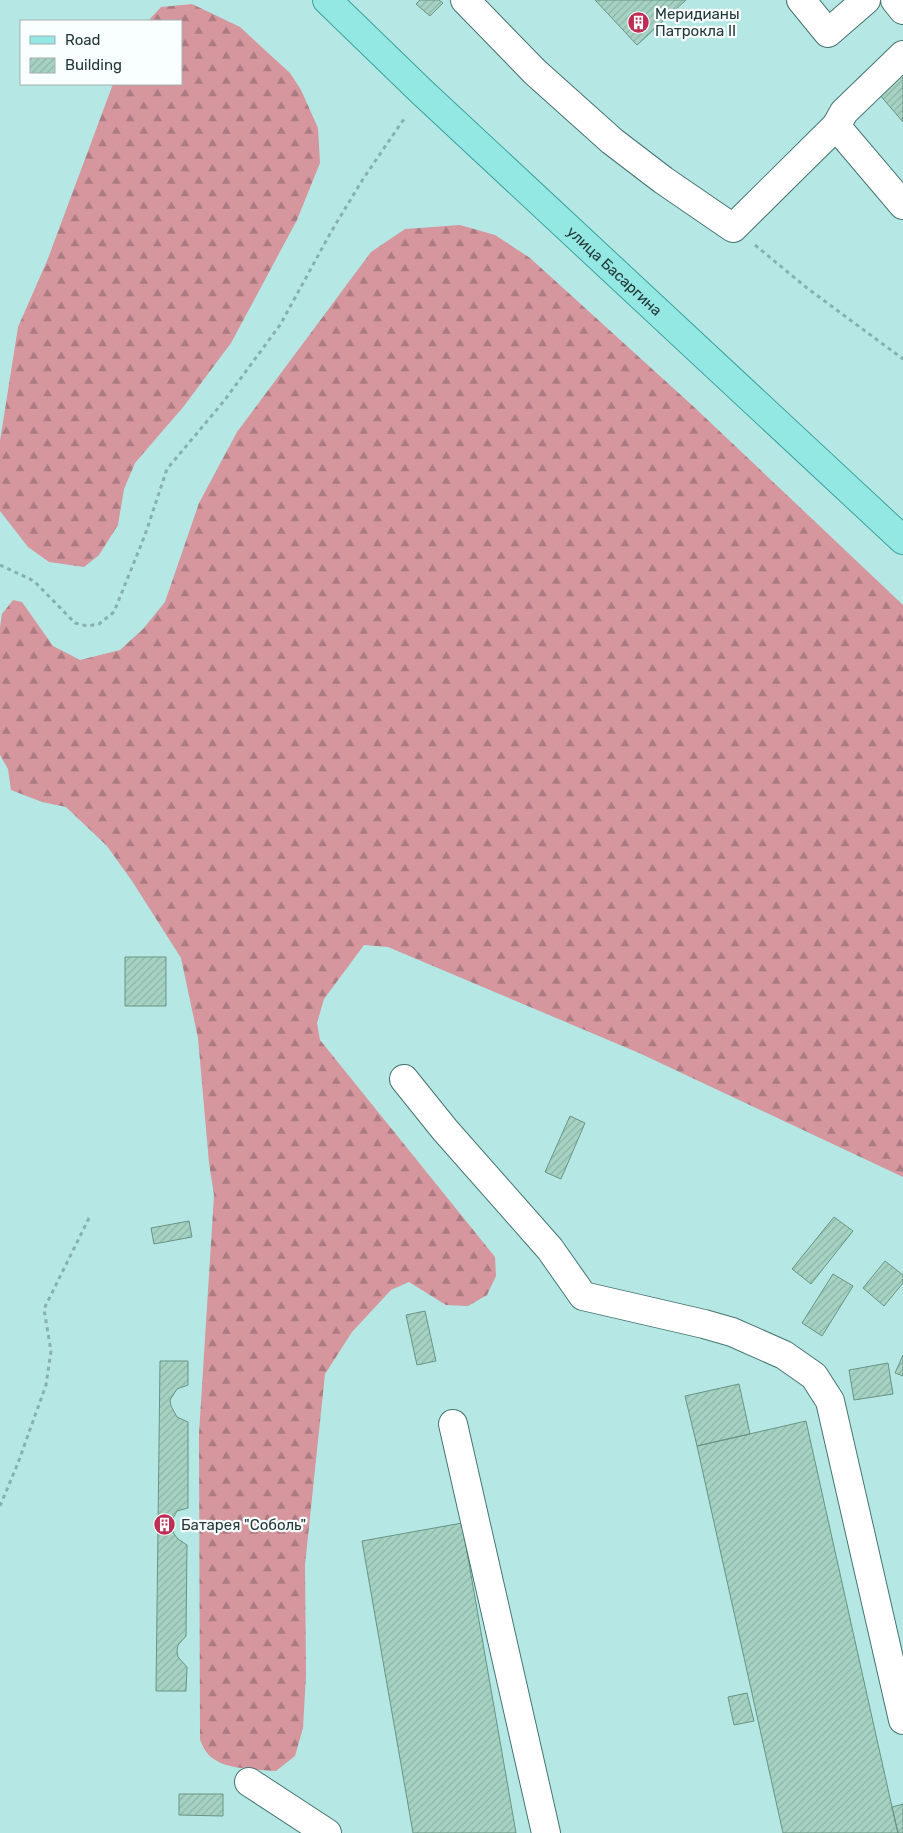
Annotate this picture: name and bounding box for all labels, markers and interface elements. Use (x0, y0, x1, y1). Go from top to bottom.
place label: Меридианы Патрокла II (655, 5, 740, 40)
building icon: Меридианы Патрокла II (627, 11, 651, 35)
legend (20, 20, 182, 85)
text: Road (65, 31, 101, 49)
text: Building (65, 56, 122, 74)
street label: улица Басаргина (563, 222, 666, 320)
building icon: Батарея "Соболь" (153, 1513, 177, 1537)
place label: Батарея "Соболь" (181, 1516, 306, 1534)

